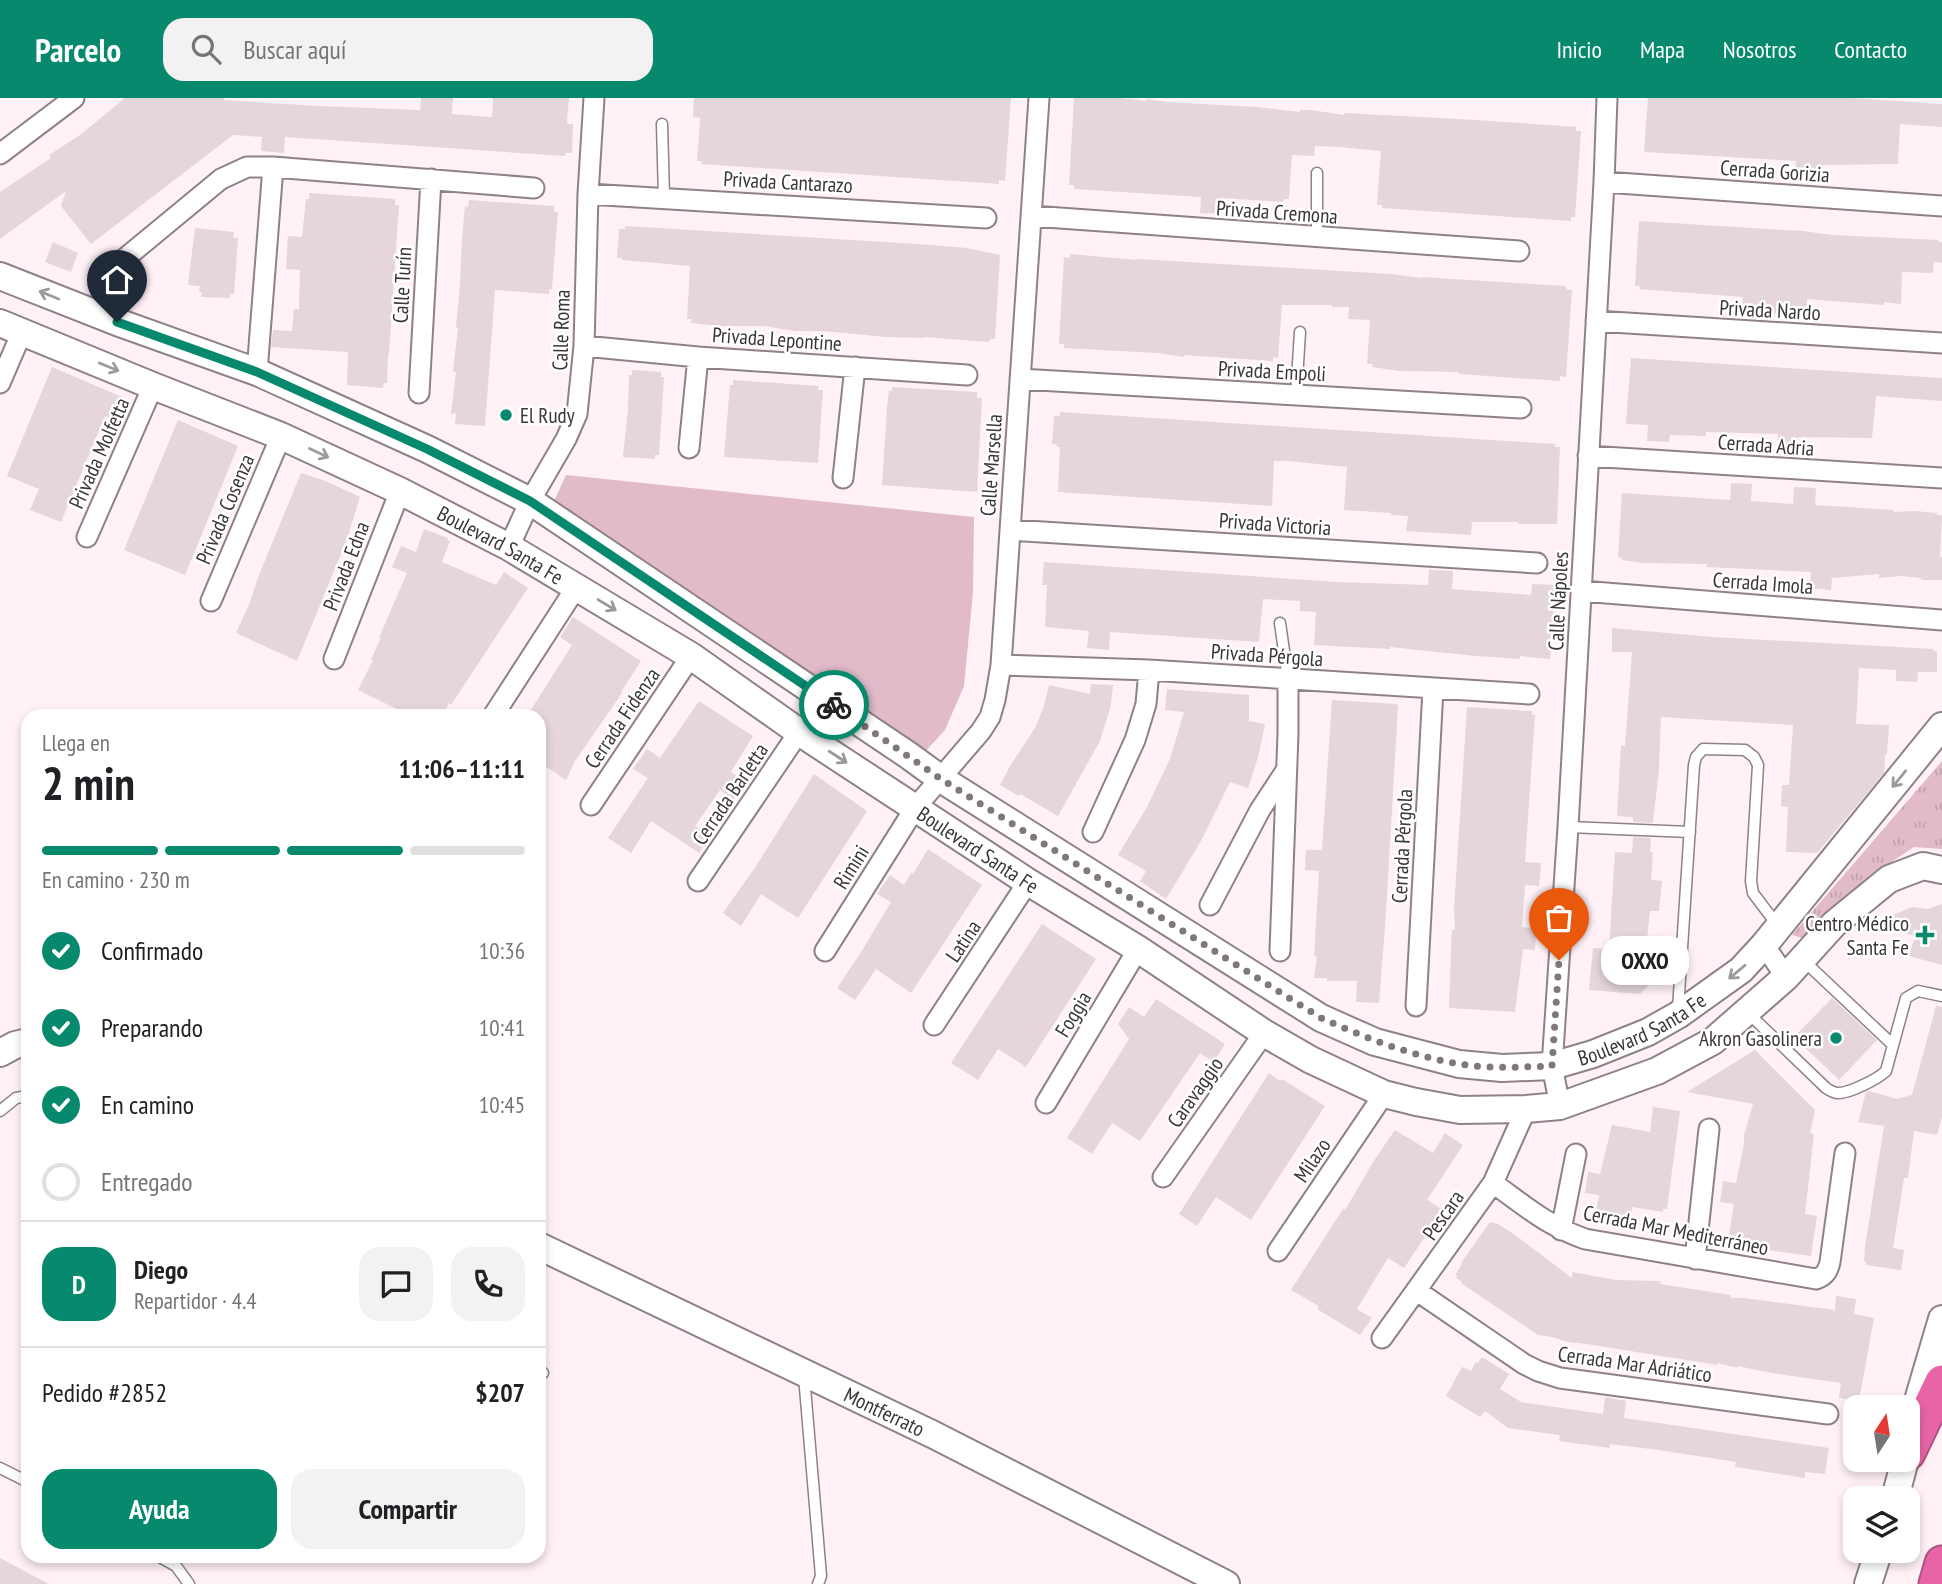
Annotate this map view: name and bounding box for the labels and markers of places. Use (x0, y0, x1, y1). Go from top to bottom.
pin (87, 250, 147, 322)
place label: El Rudy (520, 402, 575, 429)
marker: El Rudy (498, 407, 514, 423)
pin (1529, 888, 1589, 960)
place label: Centro Médico Santa Fe (1805, 910, 1909, 961)
marker: Centro Médico Santa Fe (1915, 925, 1935, 945)
callout: OXXO (1601, 936, 1688, 984)
place label: Akron Gasolinera (1699, 1025, 1822, 1052)
marker: Akron Gasolinera (1828, 1030, 1844, 1046)

